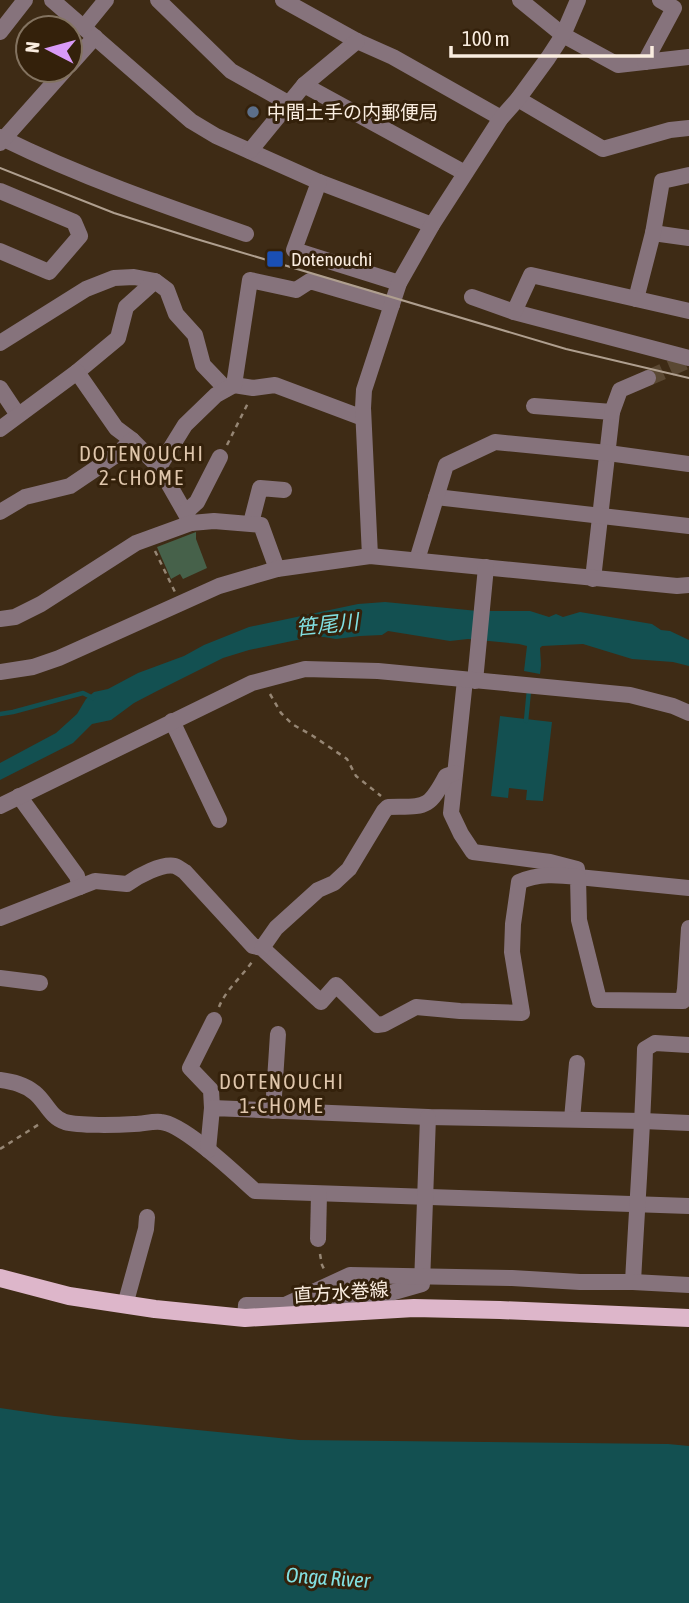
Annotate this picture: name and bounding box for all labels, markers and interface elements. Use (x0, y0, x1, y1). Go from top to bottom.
north arrow (14, 14, 84, 84)
scale bar (451, 14, 652, 58)
text: 100 m (462, 26, 510, 50)
text: N (21, 40, 44, 54)
place label: 中間土手の内郵便局 (267, 101, 438, 123)
marker: 中間土手の内郵便局 (245, 104, 261, 120)
place label: Dotenouchi (291, 248, 372, 270)
marker: Dotenouchi (265, 249, 285, 269)
district label: DOTENOUCHI 2-CHOME (79, 441, 205, 489)
water label: 笹尾川 (294, 609, 362, 639)
district label: DOTENOUCHI 1-CHOME (219, 1069, 345, 1117)
street label: 直方水巻線 (293, 1278, 389, 1306)
water label: Onga River (285, 1562, 372, 1592)

